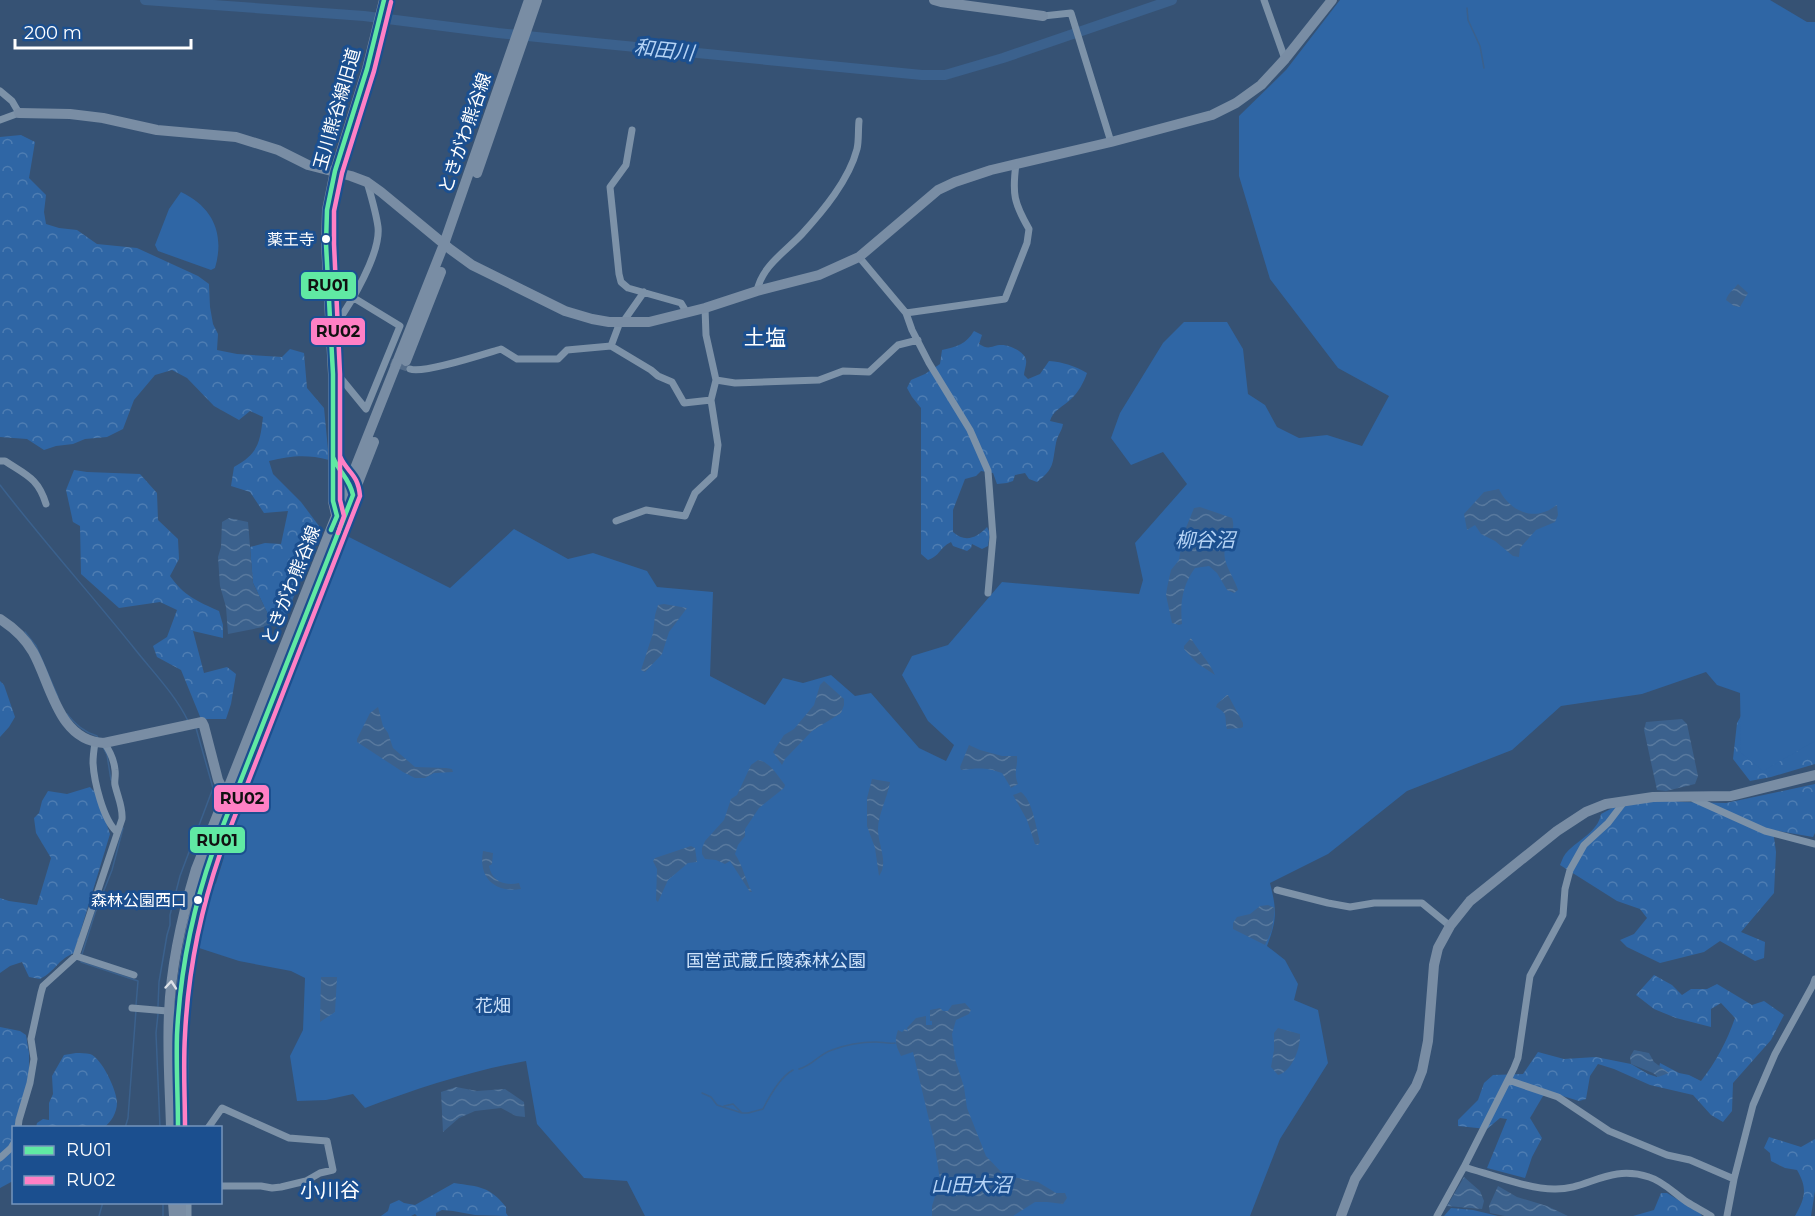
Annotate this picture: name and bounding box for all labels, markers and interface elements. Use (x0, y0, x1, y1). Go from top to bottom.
scale bar (15, 12, 190, 50)
text: 200 m (24, 22, 82, 44)
water label: 和田川 (633, 35, 697, 65)
street label: 玉川熊谷線旧道 (309, 45, 365, 173)
street label: ときがわ熊谷線 (434, 70, 496, 196)
place label: 薬王寺 (267, 230, 315, 249)
marker: 薬王寺 (320, 233, 332, 245)
line badge: RU01 (300, 271, 357, 300)
text: RU01 (307, 276, 349, 295)
line badge: RU02 (310, 317, 366, 346)
text: RU02 (316, 322, 360, 341)
district label: 土塩 (744, 325, 786, 350)
street label: ときがわ熊谷線 (257, 522, 325, 648)
water label: 柳谷沼 (1175, 528, 1238, 552)
line badge: RU02 (213, 784, 270, 813)
text: RU02 (220, 789, 264, 808)
line badge: RU01 (189, 826, 246, 854)
text: RU01 (196, 831, 238, 850)
place label: 森林公園西口 (91, 891, 187, 910)
marker: 森林公園西口 (192, 894, 204, 906)
park label: 国営武蔵丘陵森林公園 (686, 950, 866, 972)
one-way arrow (164, 981, 177, 990)
park label: 花畑 (475, 995, 511, 1017)
legend (12, 1126, 222, 1204)
text: RU01 (66, 1139, 112, 1161)
text: RU02 (66, 1169, 115, 1191)
water label: 山田大沼 (931, 1173, 1014, 1197)
district label: 小川谷 (300, 1178, 360, 1202)

